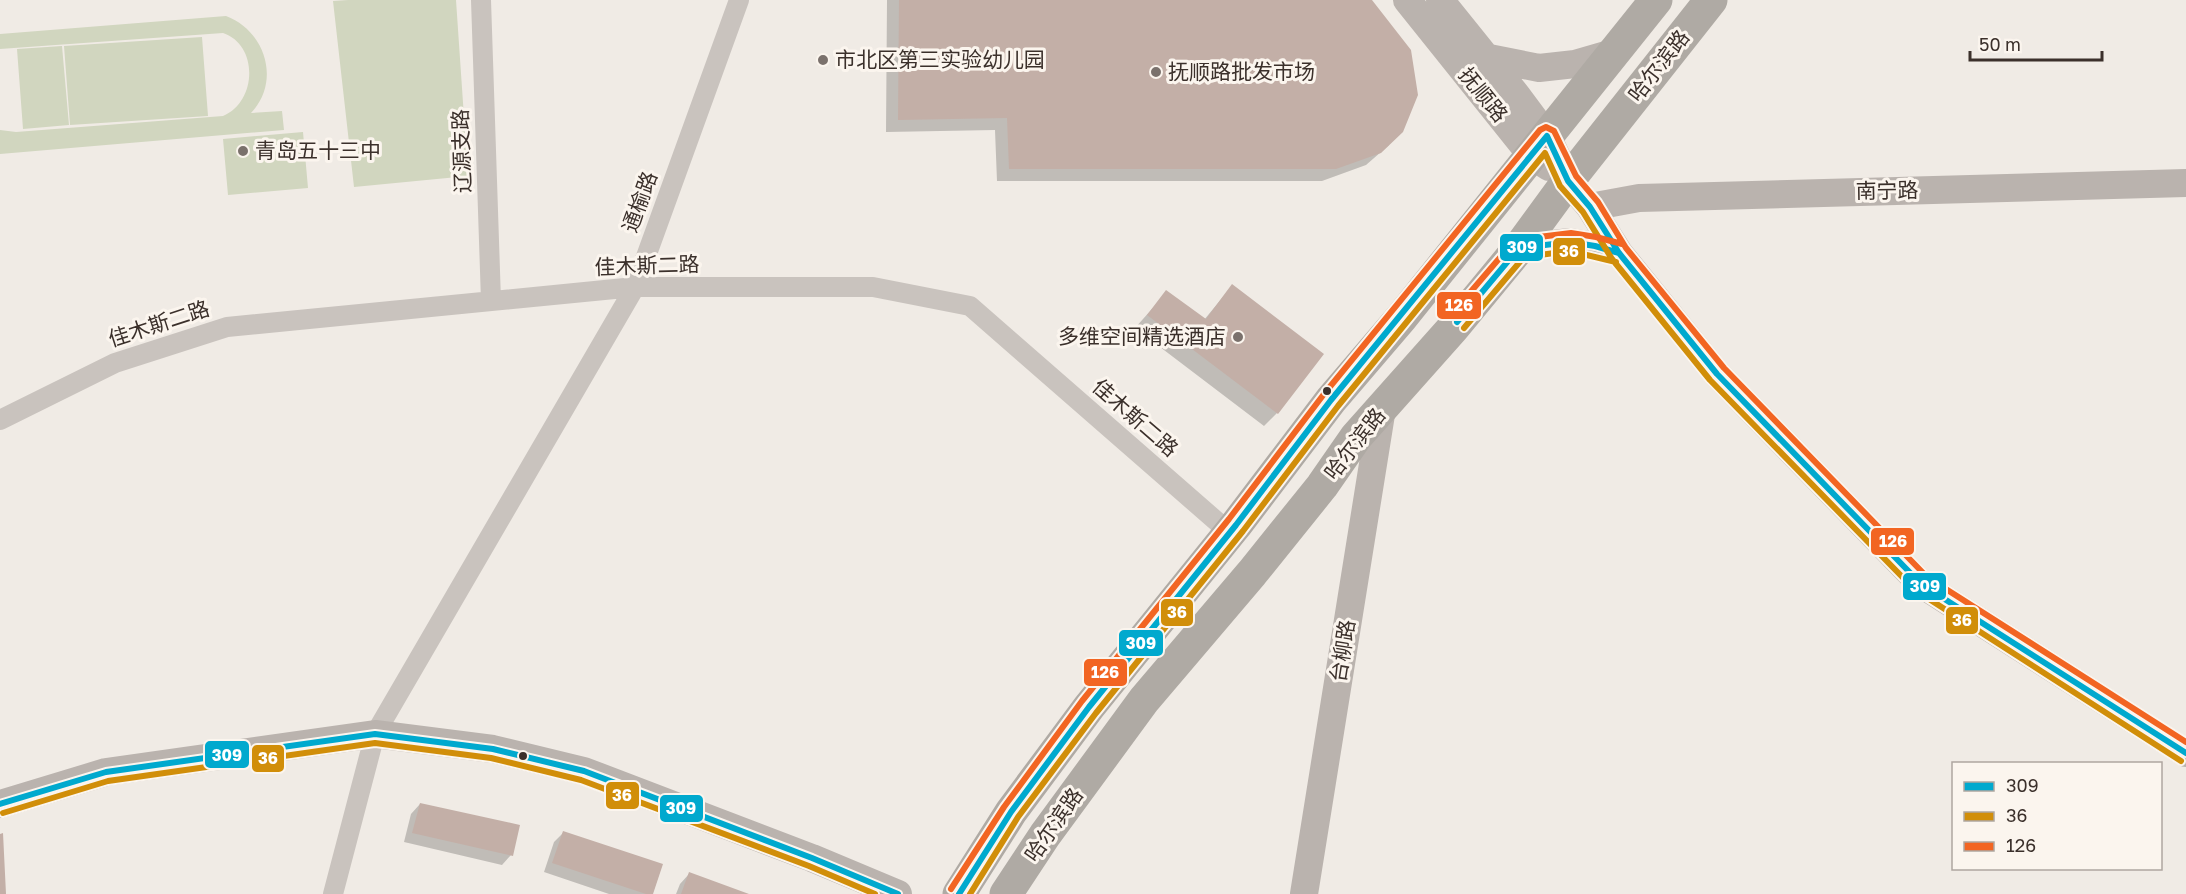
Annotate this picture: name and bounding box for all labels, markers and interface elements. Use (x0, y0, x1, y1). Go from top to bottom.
street label: 哈尔滨路 (1622, 24, 1694, 106)
scale bar (1970, 24, 2102, 62)
text: 50 m (1979, 33, 2021, 55)
place label: 市北区第三实验幼儿园 (835, 46, 1045, 72)
marker: 市北区第三实验幼儿园 (816, 53, 830, 67)
place label: 抚顺路批发市场 (1168, 58, 1315, 84)
street label: 抚顺路 (1454, 62, 1514, 127)
marker: 抚顺路批发市场 (1149, 65, 1163, 79)
street label: 辽源支路 (447, 109, 475, 193)
place label: 青岛五十三中 (255, 137, 381, 163)
marker: 青岛五十三中 (236, 144, 250, 158)
street label: 通榆路 (616, 168, 662, 236)
street label: 南宁路 (1855, 176, 1919, 204)
line badge: 309 (1499, 233, 1544, 262)
text: 309 (1507, 237, 1537, 257)
line badge: 36 (1552, 237, 1586, 266)
text: 36 (1559, 241, 1579, 261)
street label: 佳木斯二路 (594, 250, 700, 280)
line badge: 126 (1436, 291, 1482, 320)
street label: 佳木斯二路 (105, 294, 213, 352)
text: 126 (1445, 295, 1473, 315)
place label: 多维空间精选酒店 (1058, 323, 1226, 349)
marker: 多维空间精选酒店 (1231, 330, 1245, 344)
street label: 佳木斯二路 (1088, 373, 1184, 461)
unlabelled marker (1321, 385, 1333, 397)
street label: 哈尔滨路 (1318, 402, 1390, 484)
line badge: 126 (1870, 527, 1915, 556)
text: 126 (1879, 531, 1907, 551)
line badge: 309 (1902, 572, 1947, 601)
text: 309 (1910, 576, 1940, 596)
line badge: 36 (1160, 598, 1194, 627)
text: 36 (1167, 602, 1187, 622)
line badge: 36 (1945, 606, 1979, 635)
text: 36 (1952, 610, 1972, 630)
street label: 台柳路 (1324, 618, 1360, 684)
line badge: 309 (1118, 629, 1164, 657)
text: 309 (1126, 633, 1156, 653)
line badge: 126 (1083, 658, 1128, 687)
text: 126 (1091, 662, 1119, 682)
line badge: 309 (204, 740, 250, 769)
line badge: 36 (251, 744, 285, 773)
text: 309 (212, 745, 242, 765)
text: 36 (258, 748, 278, 768)
unlabelled marker (517, 750, 529, 762)
legend (1952, 762, 2162, 870)
text: 309 (2006, 774, 2039, 796)
line badge: 36 (605, 781, 640, 810)
street label: 哈尔滨路 (1018, 783, 1088, 866)
text: 36 (612, 785, 632, 805)
line badge: 309 (659, 794, 704, 823)
text: 309 (666, 798, 696, 818)
text: 36 (2006, 804, 2027, 826)
text: 126 (2006, 834, 2036, 856)

